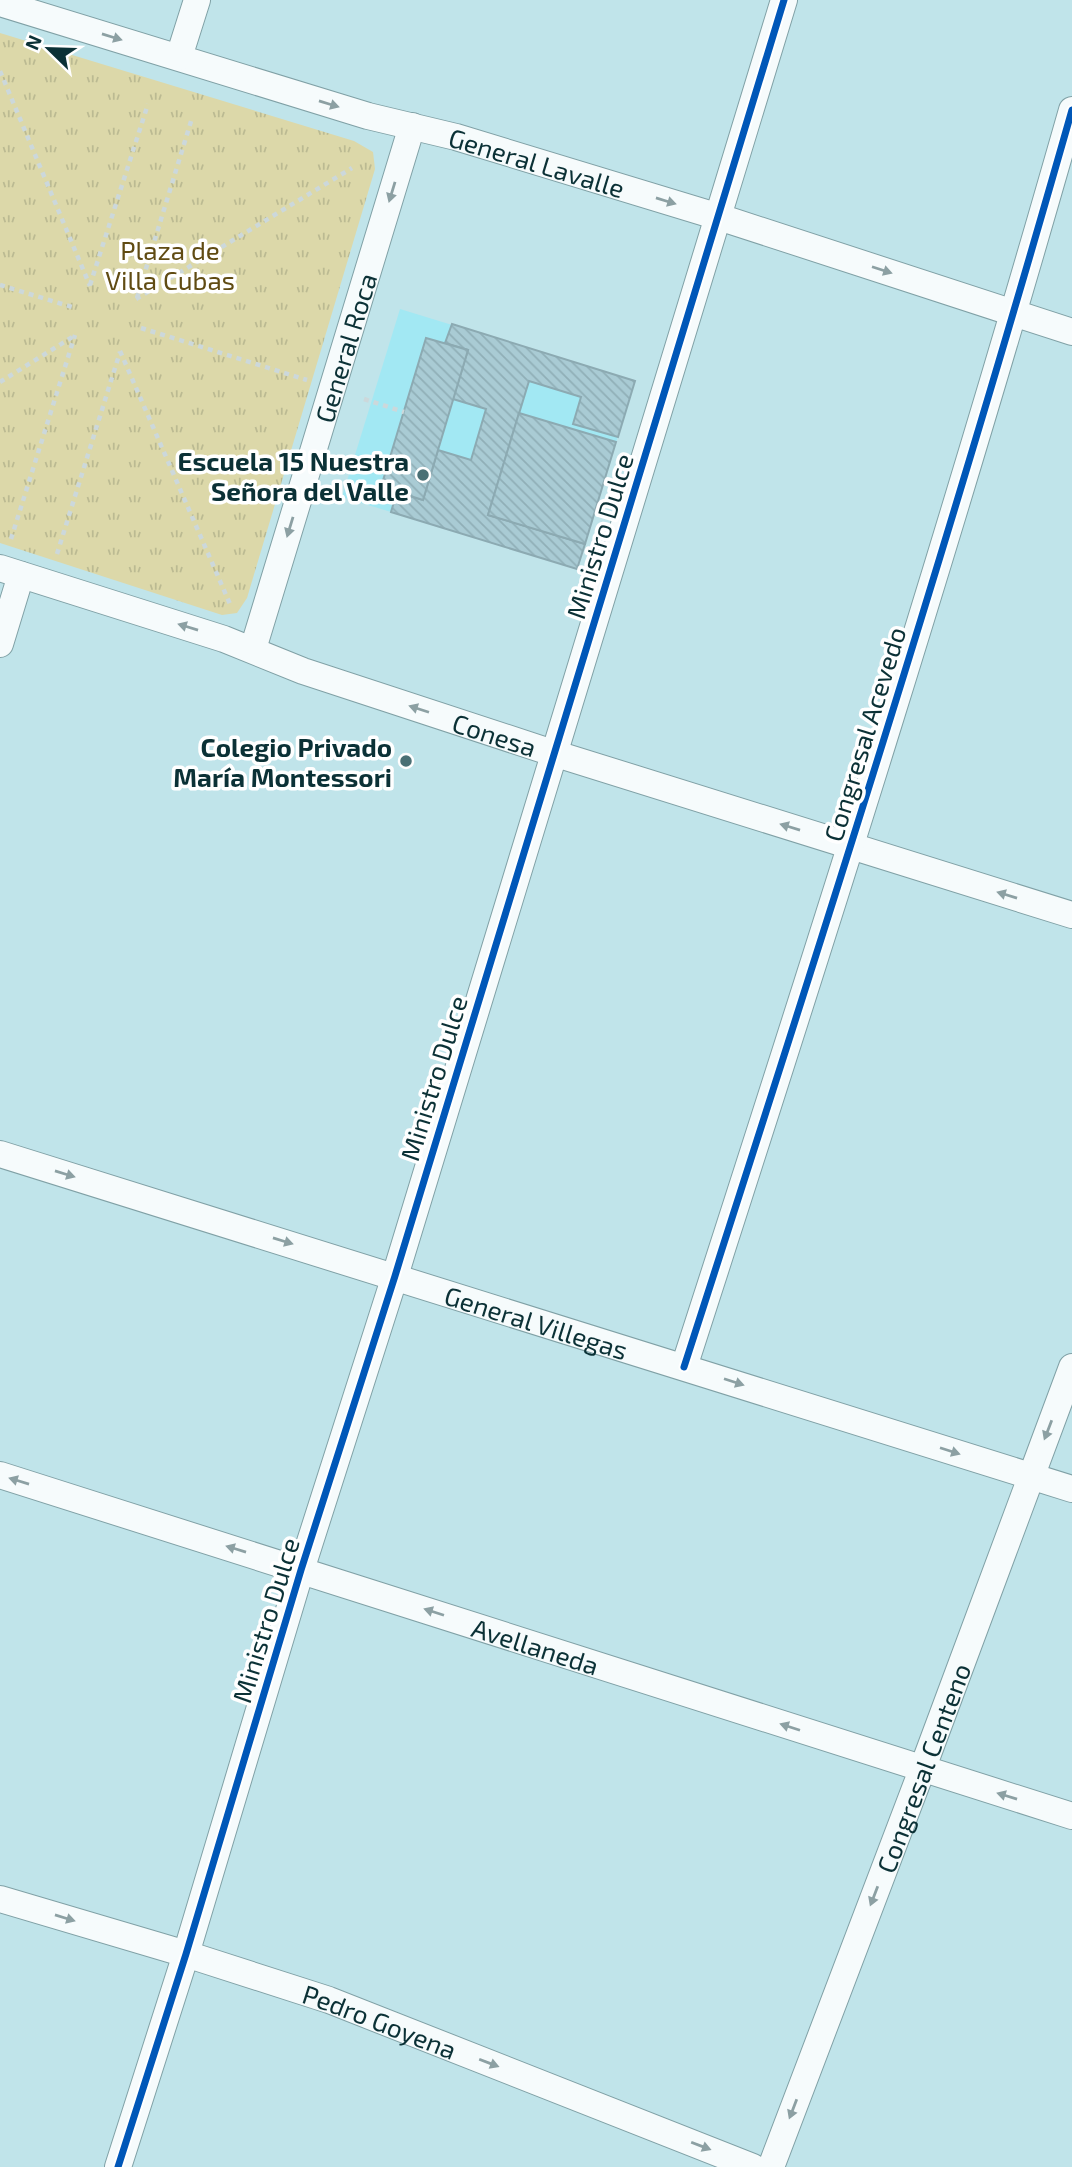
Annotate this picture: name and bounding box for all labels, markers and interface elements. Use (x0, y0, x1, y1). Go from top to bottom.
north arrow (14, 14, 84, 84)
text: N (20, 31, 46, 53)
one-way arrow (102, 33, 123, 43)
one-way arrow (319, 100, 340, 110)
street label: General Lavalle (445, 120, 628, 203)
one-way arrow (387, 181, 397, 202)
one-way arrow (655, 196, 676, 206)
park label: Plaza de Villa Cubas (105, 234, 235, 295)
one-way arrow (872, 266, 893, 276)
street label: General Roca (307, 269, 382, 426)
place label: Escuela 15 Nuestra Señora del Valle (178, 445, 409, 506)
street label: Ministro Dulce (559, 450, 639, 622)
marker: Escuela 15 Nuestra Señora del Valle (415, 467, 431, 483)
one-way arrow (285, 516, 295, 537)
one-way arrow (178, 622, 199, 632)
street label: Congresal Acevedo (817, 623, 911, 845)
one-way arrow (408, 703, 429, 714)
street label: Conesa (449, 706, 541, 762)
place label: Colegio Privado María Montessori (173, 731, 392, 792)
marker: Colegio Privado María Montessori (398, 753, 414, 769)
one-way arrow (779, 821, 800, 832)
one-way arrow (996, 889, 1017, 900)
street label: Ministro Dulce (393, 992, 473, 1164)
one-way arrow (55, 1170, 76, 1180)
one-way arrow (272, 1237, 293, 1247)
street label: General Villegas (441, 1279, 632, 1365)
one-way arrow (723, 1378, 744, 1388)
one-way arrow (1042, 1420, 1053, 1441)
one-way arrow (940, 1446, 961, 1456)
one-way arrow (9, 1475, 30, 1486)
street label: Ministro Dulce (225, 1534, 305, 1706)
one-way arrow (226, 1544, 247, 1554)
one-way arrow (423, 1606, 444, 1617)
street label: Avellaneda (468, 1611, 603, 1680)
street label: Congresal Centeno (869, 1659, 976, 1877)
one-way arrow (779, 1721, 800, 1732)
one-way arrow (996, 1790, 1017, 1801)
one-way arrow (868, 1886, 879, 1907)
one-way arrow (55, 1914, 76, 1924)
street label: Pedro Goyena (299, 1977, 461, 2064)
one-way arrow (479, 2058, 500, 2069)
one-way arrow (787, 2098, 798, 2119)
one-way arrow (690, 2141, 711, 2152)

